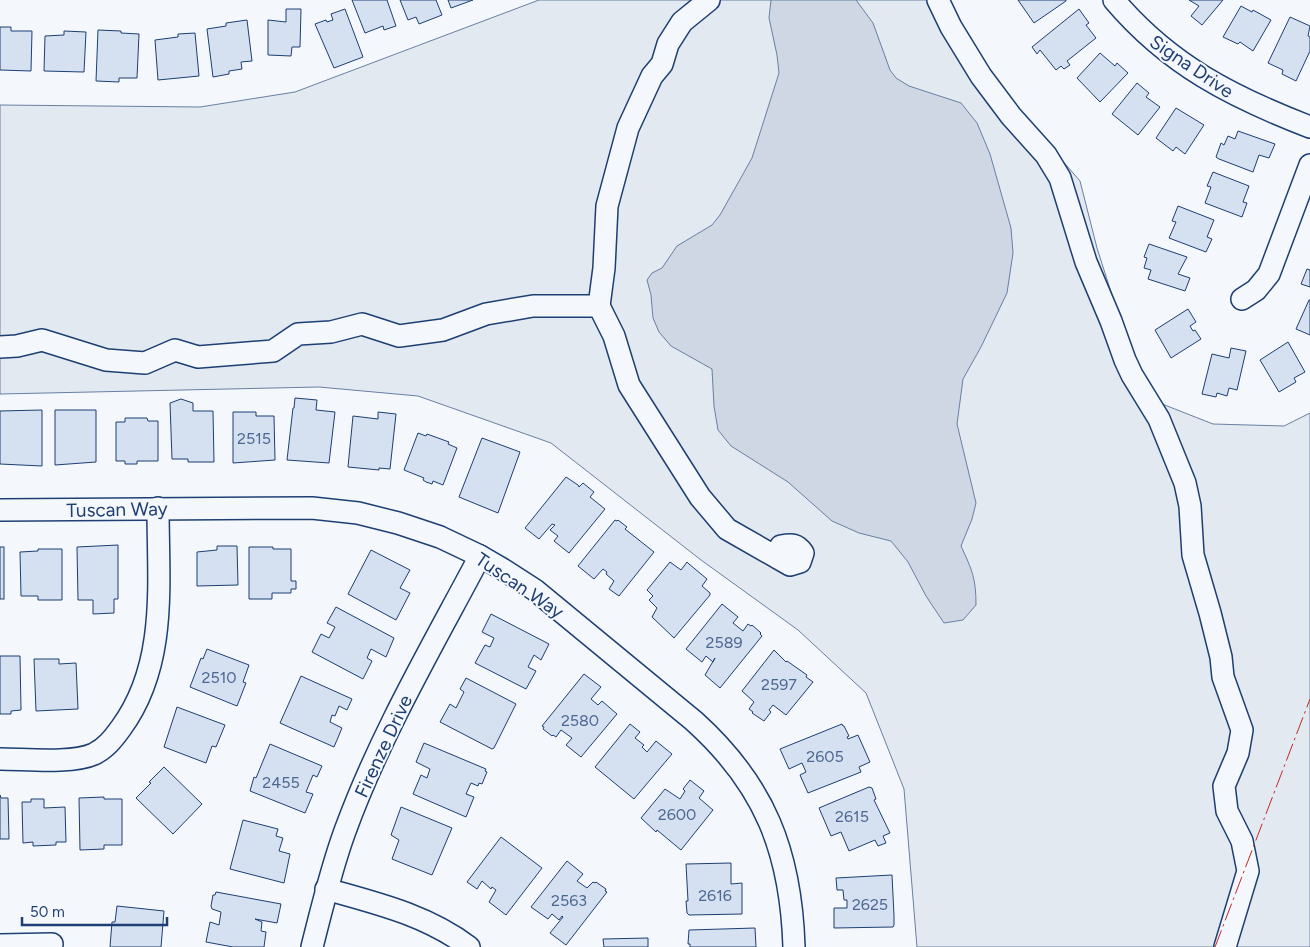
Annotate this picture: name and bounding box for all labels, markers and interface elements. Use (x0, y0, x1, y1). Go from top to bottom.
street label: Signa Drive (1145, 30, 1238, 103)
house number: 2515 (237, 429, 271, 448)
street label: Tuscan Way (66, 497, 168, 522)
street label: Tuscan Way (471, 548, 568, 623)
house number: 2589 (705, 633, 743, 652)
house number: 2510 (201, 668, 237, 687)
house number: 2597 (761, 675, 797, 694)
street label: Firenze Drive (350, 691, 417, 801)
house number: 2580 (561, 711, 599, 730)
house number: 2605 (806, 747, 844, 766)
house number: 2455 (262, 773, 300, 792)
house number: 2600 (658, 805, 696, 824)
house number: 2615 (835, 807, 869, 826)
house number: 2616 (698, 886, 732, 905)
house number: 2563 (551, 891, 587, 910)
scale bar (22, 894, 168, 926)
house number: 2625 (852, 895, 888, 914)
text: 50 m (30, 903, 65, 921)

